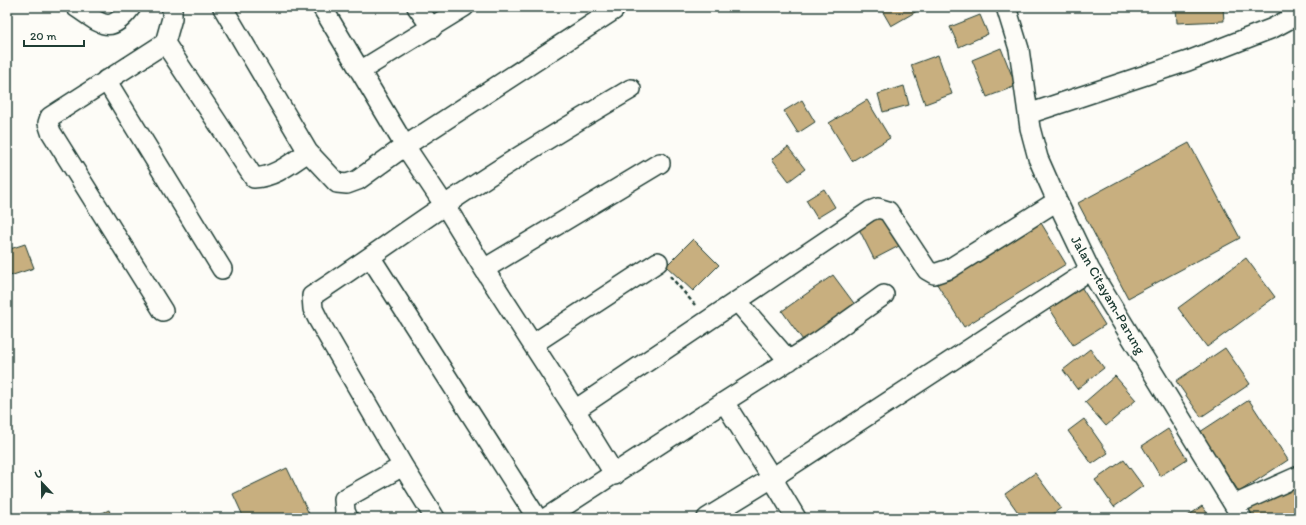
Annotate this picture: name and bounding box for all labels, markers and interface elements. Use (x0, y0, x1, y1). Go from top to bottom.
scale bar (24, 22, 84, 48)
text: 20 m (30, 29, 57, 43)
street label: Jalan Citayam-Parung (1067, 233, 1149, 358)
north arrow (22, 463, 62, 503)
text: U (33, 467, 44, 482)

